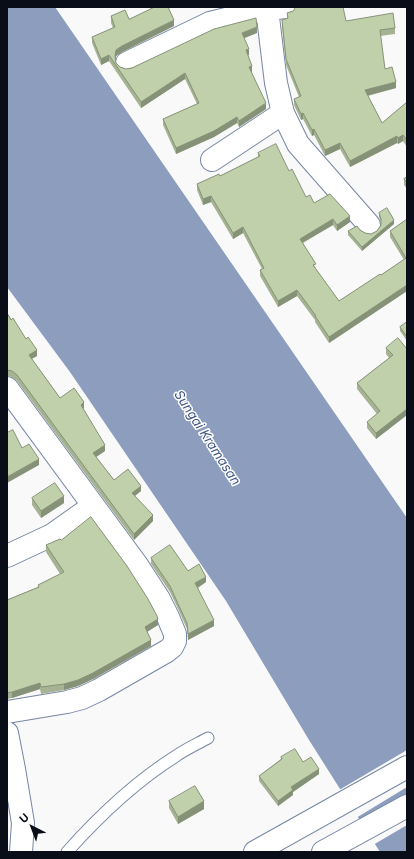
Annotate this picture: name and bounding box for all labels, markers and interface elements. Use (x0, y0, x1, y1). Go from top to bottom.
water label: Sungai Kramasan (171, 388, 243, 488)
north arrow (12, 807, 52, 847)
text: U (16, 810, 32, 826)

